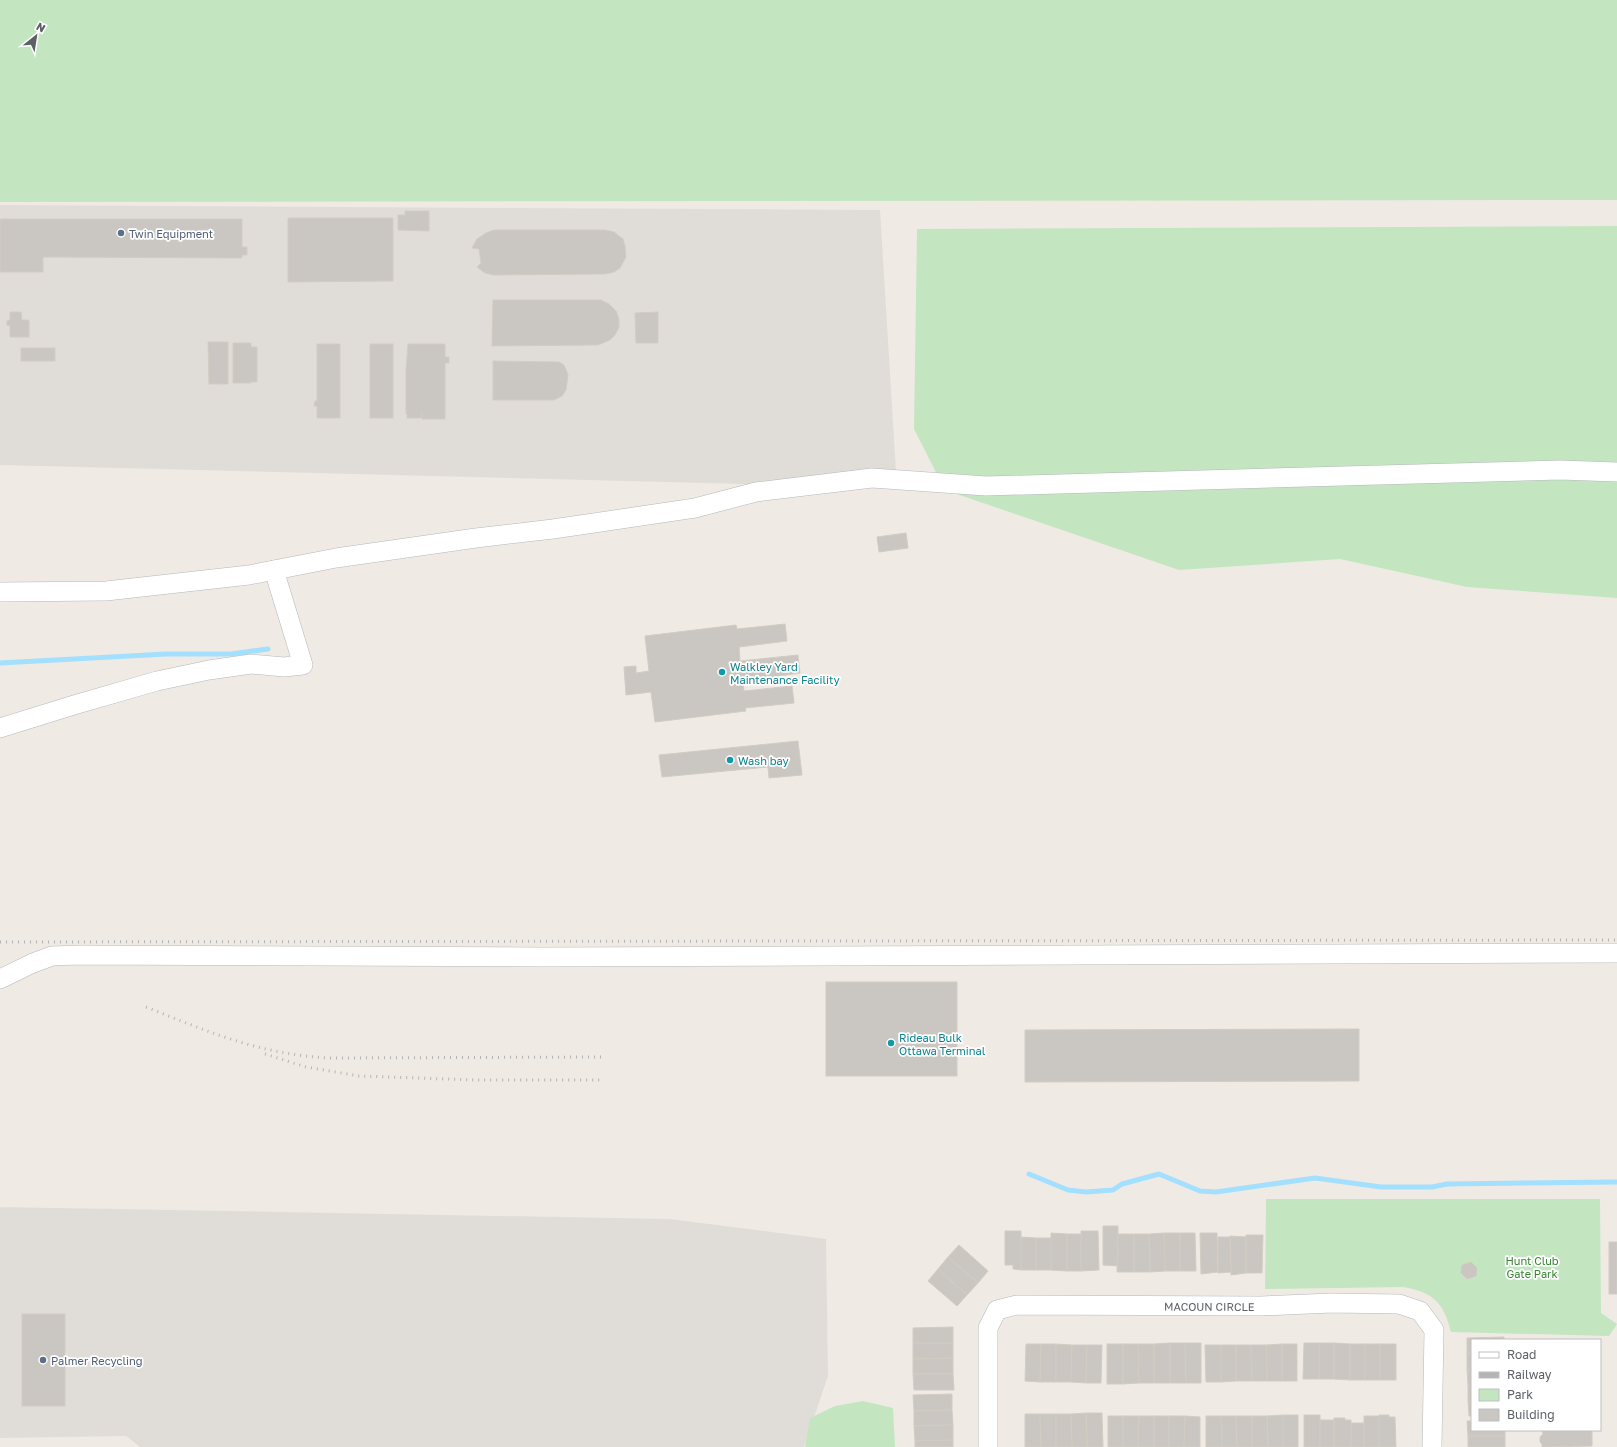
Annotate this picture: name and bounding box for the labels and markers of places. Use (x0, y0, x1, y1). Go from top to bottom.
place label: Twin Equipment (129, 227, 213, 240)
marker: Twin Equipment (116, 228, 126, 238)
place label: Walkley Yard Maintenance Facility (730, 660, 840, 686)
marker: Walkley Yard Maintenance Facility (717, 667, 727, 677)
place label: Wash bay (738, 754, 789, 767)
marker: Wash bay (725, 755, 735, 765)
place label: Rideau Bulk Ottawa Terminal (899, 1031, 986, 1057)
marker: Rideau Bulk Ottawa Terminal (886, 1038, 896, 1048)
place label: Palmer Recycling (51, 1354, 142, 1367)
marker: Palmer Recycling (38, 1355, 48, 1365)

